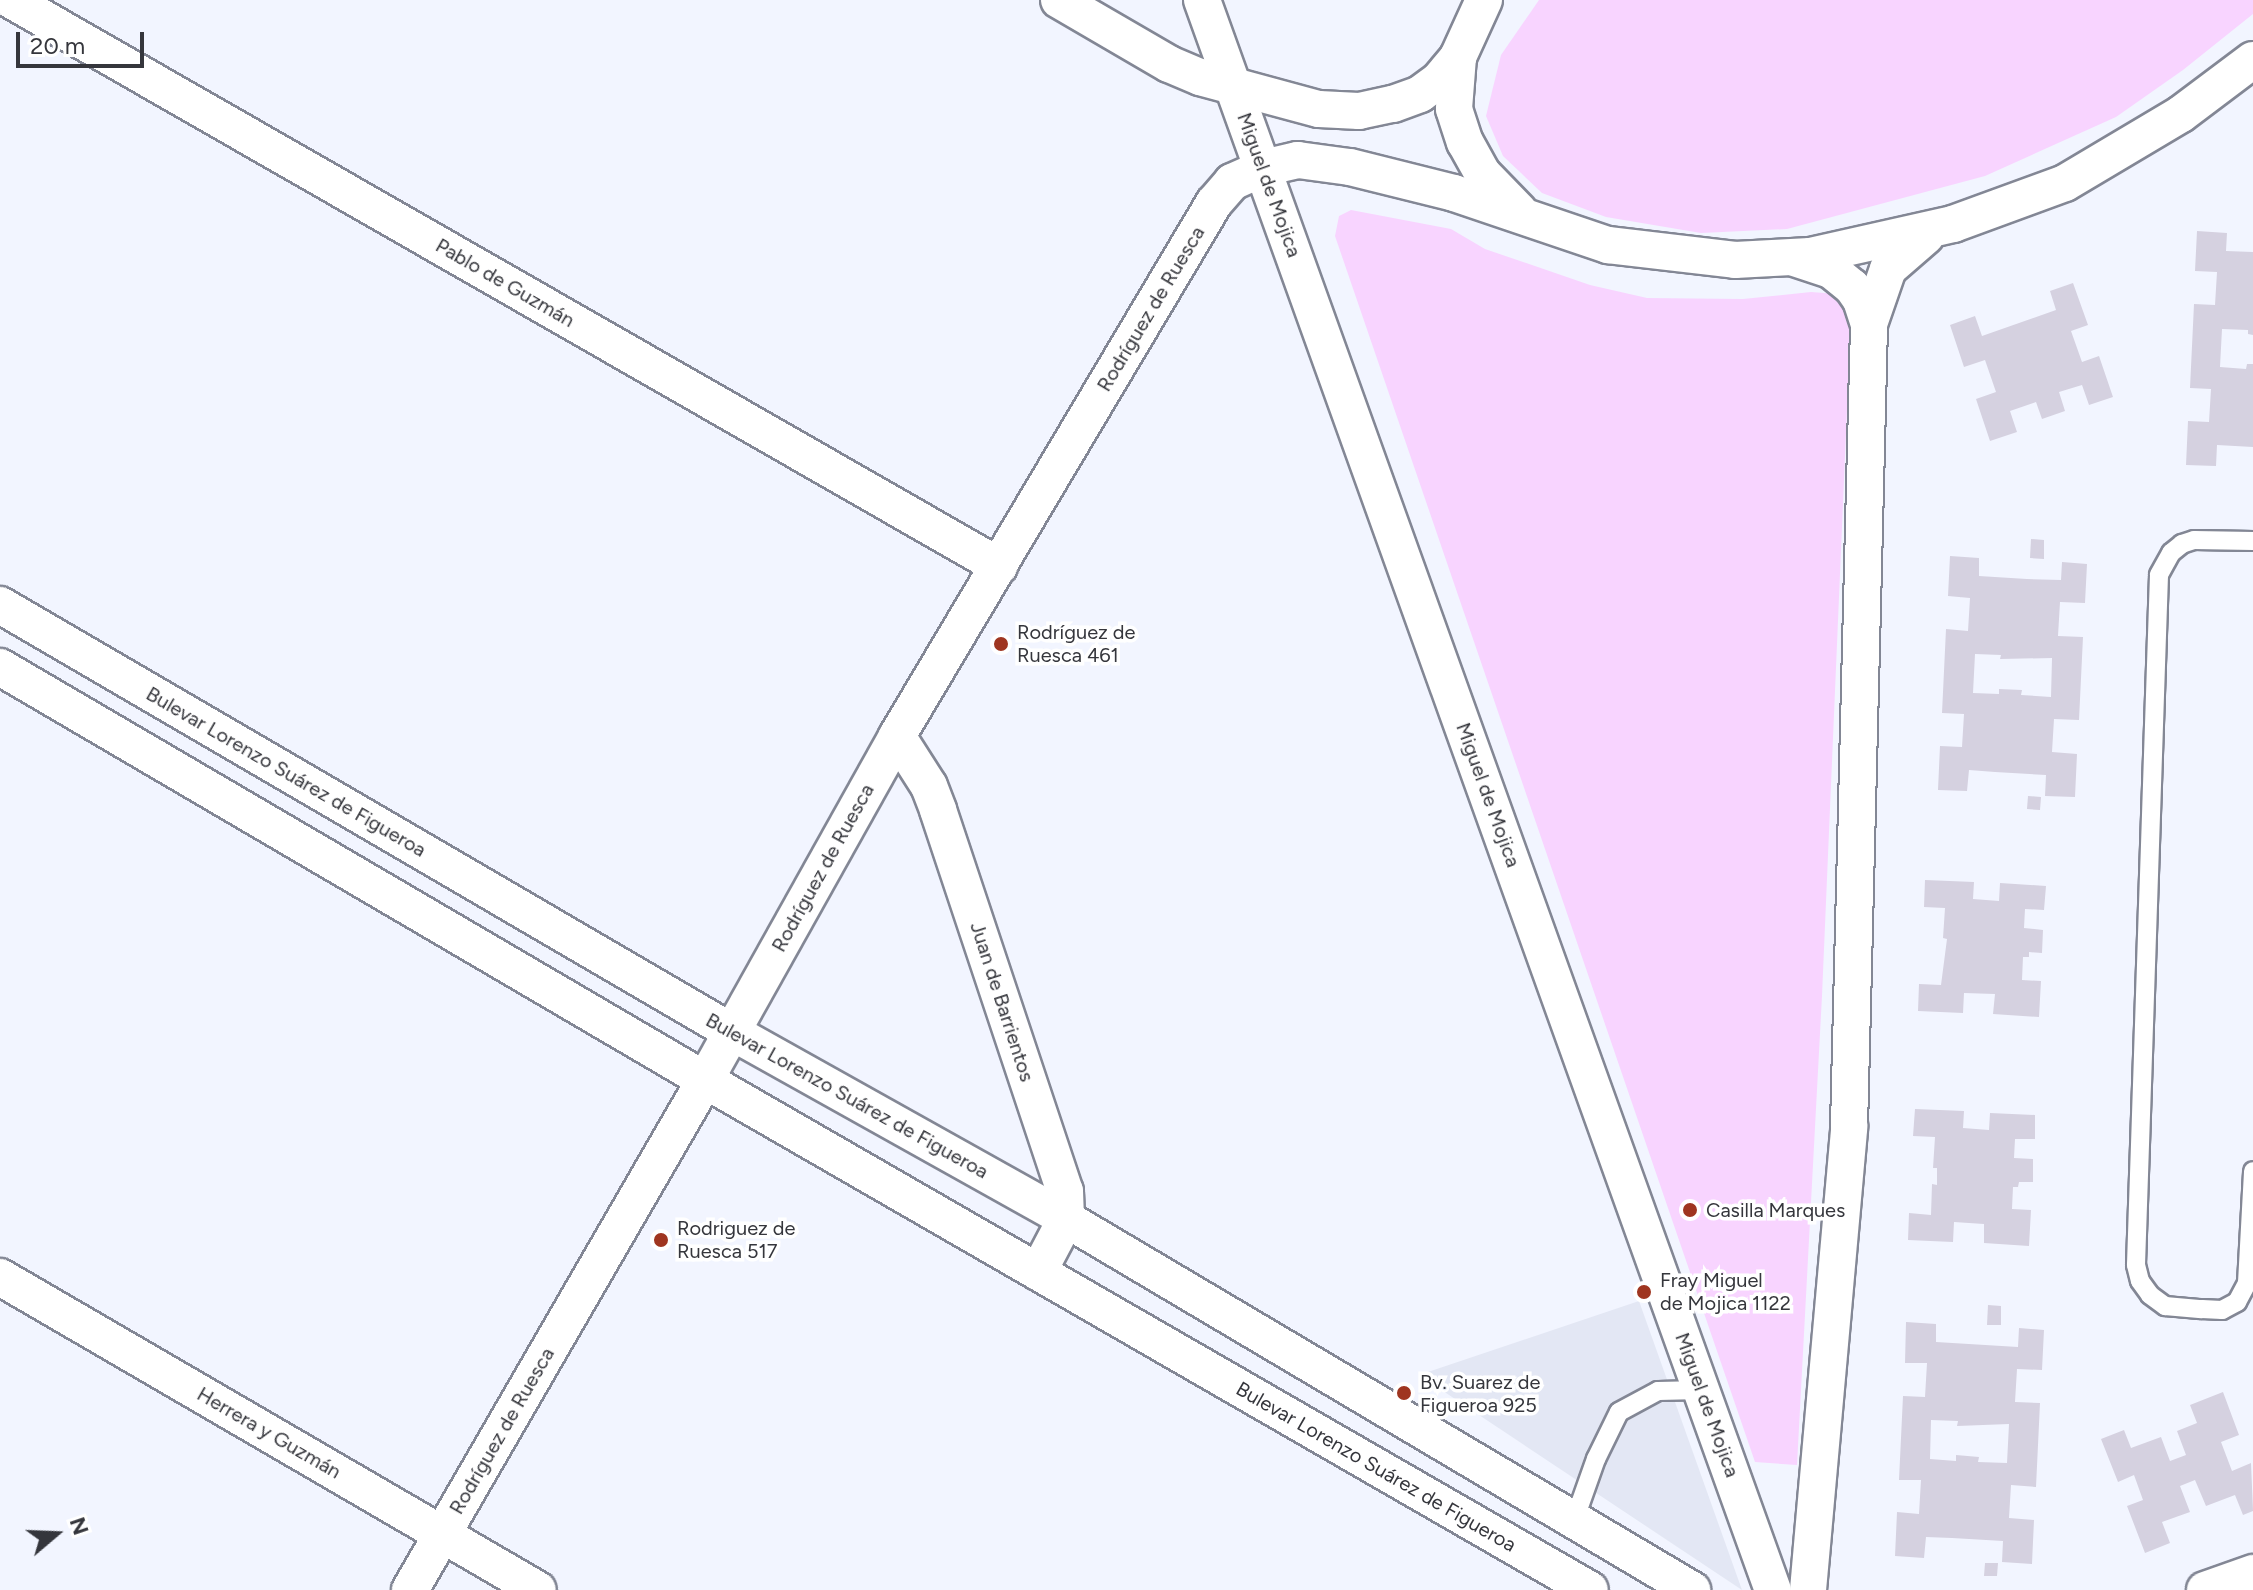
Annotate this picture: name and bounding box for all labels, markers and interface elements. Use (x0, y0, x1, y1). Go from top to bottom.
scale bar (20, 16, 148, 66)
text: 20 m (30, 31, 85, 60)
street label: Miguel de Mojica (1232, 110, 1306, 260)
street label: Rodríguez de Ruesca (1092, 222, 1210, 396)
street label: Pablo de Guzmán (431, 234, 579, 332)
place label: Rodríguez de Ruesca 461 (1017, 620, 1135, 667)
marker: Rodríguez de Ruesca 461 (992, 635, 1010, 653)
street label: Bulevar Lorenzo Suárez de Figueroa (142, 682, 430, 862)
street label: Miguel de Mojica (1451, 720, 1525, 870)
street label: Rodríguez de Ruesca (767, 780, 879, 956)
street label: Juan de Barrientos (965, 919, 1039, 1085)
street label: Bulevar Lorenzo Suárez de Figueroa (702, 1008, 992, 1184)
place label: Casilla Marques (1706, 1198, 1845, 1222)
marker: Casilla Marques (1681, 1201, 1699, 1219)
place label: Rodriguez de Ruesca 517 (677, 1216, 795, 1263)
marker: Rodriguez de Ruesca 517 (652, 1231, 670, 1249)
place label: Fray Miguel de Mojica 1122 (1660, 1268, 1791, 1315)
marker: Fray Miguel de Mojica 1122 (1635, 1283, 1653, 1301)
street label: Miguel de Mojica (1670, 1330, 1744, 1480)
street label: Rodríguez de Ruesca (445, 1343, 559, 1519)
place label: Bv. Suarez de Figueroa 925 (1420, 1370, 1540, 1417)
street label: Bulevar Lorenzo Suárez de Figueroa (1232, 1377, 1520, 1557)
street label: Herrera y Guzmán (193, 1382, 345, 1484)
marker: Bv. Suarez de Figueroa 925 (1395, 1384, 1413, 1402)
north arrow (16, 1494, 96, 1574)
text: N (64, 1514, 95, 1538)

